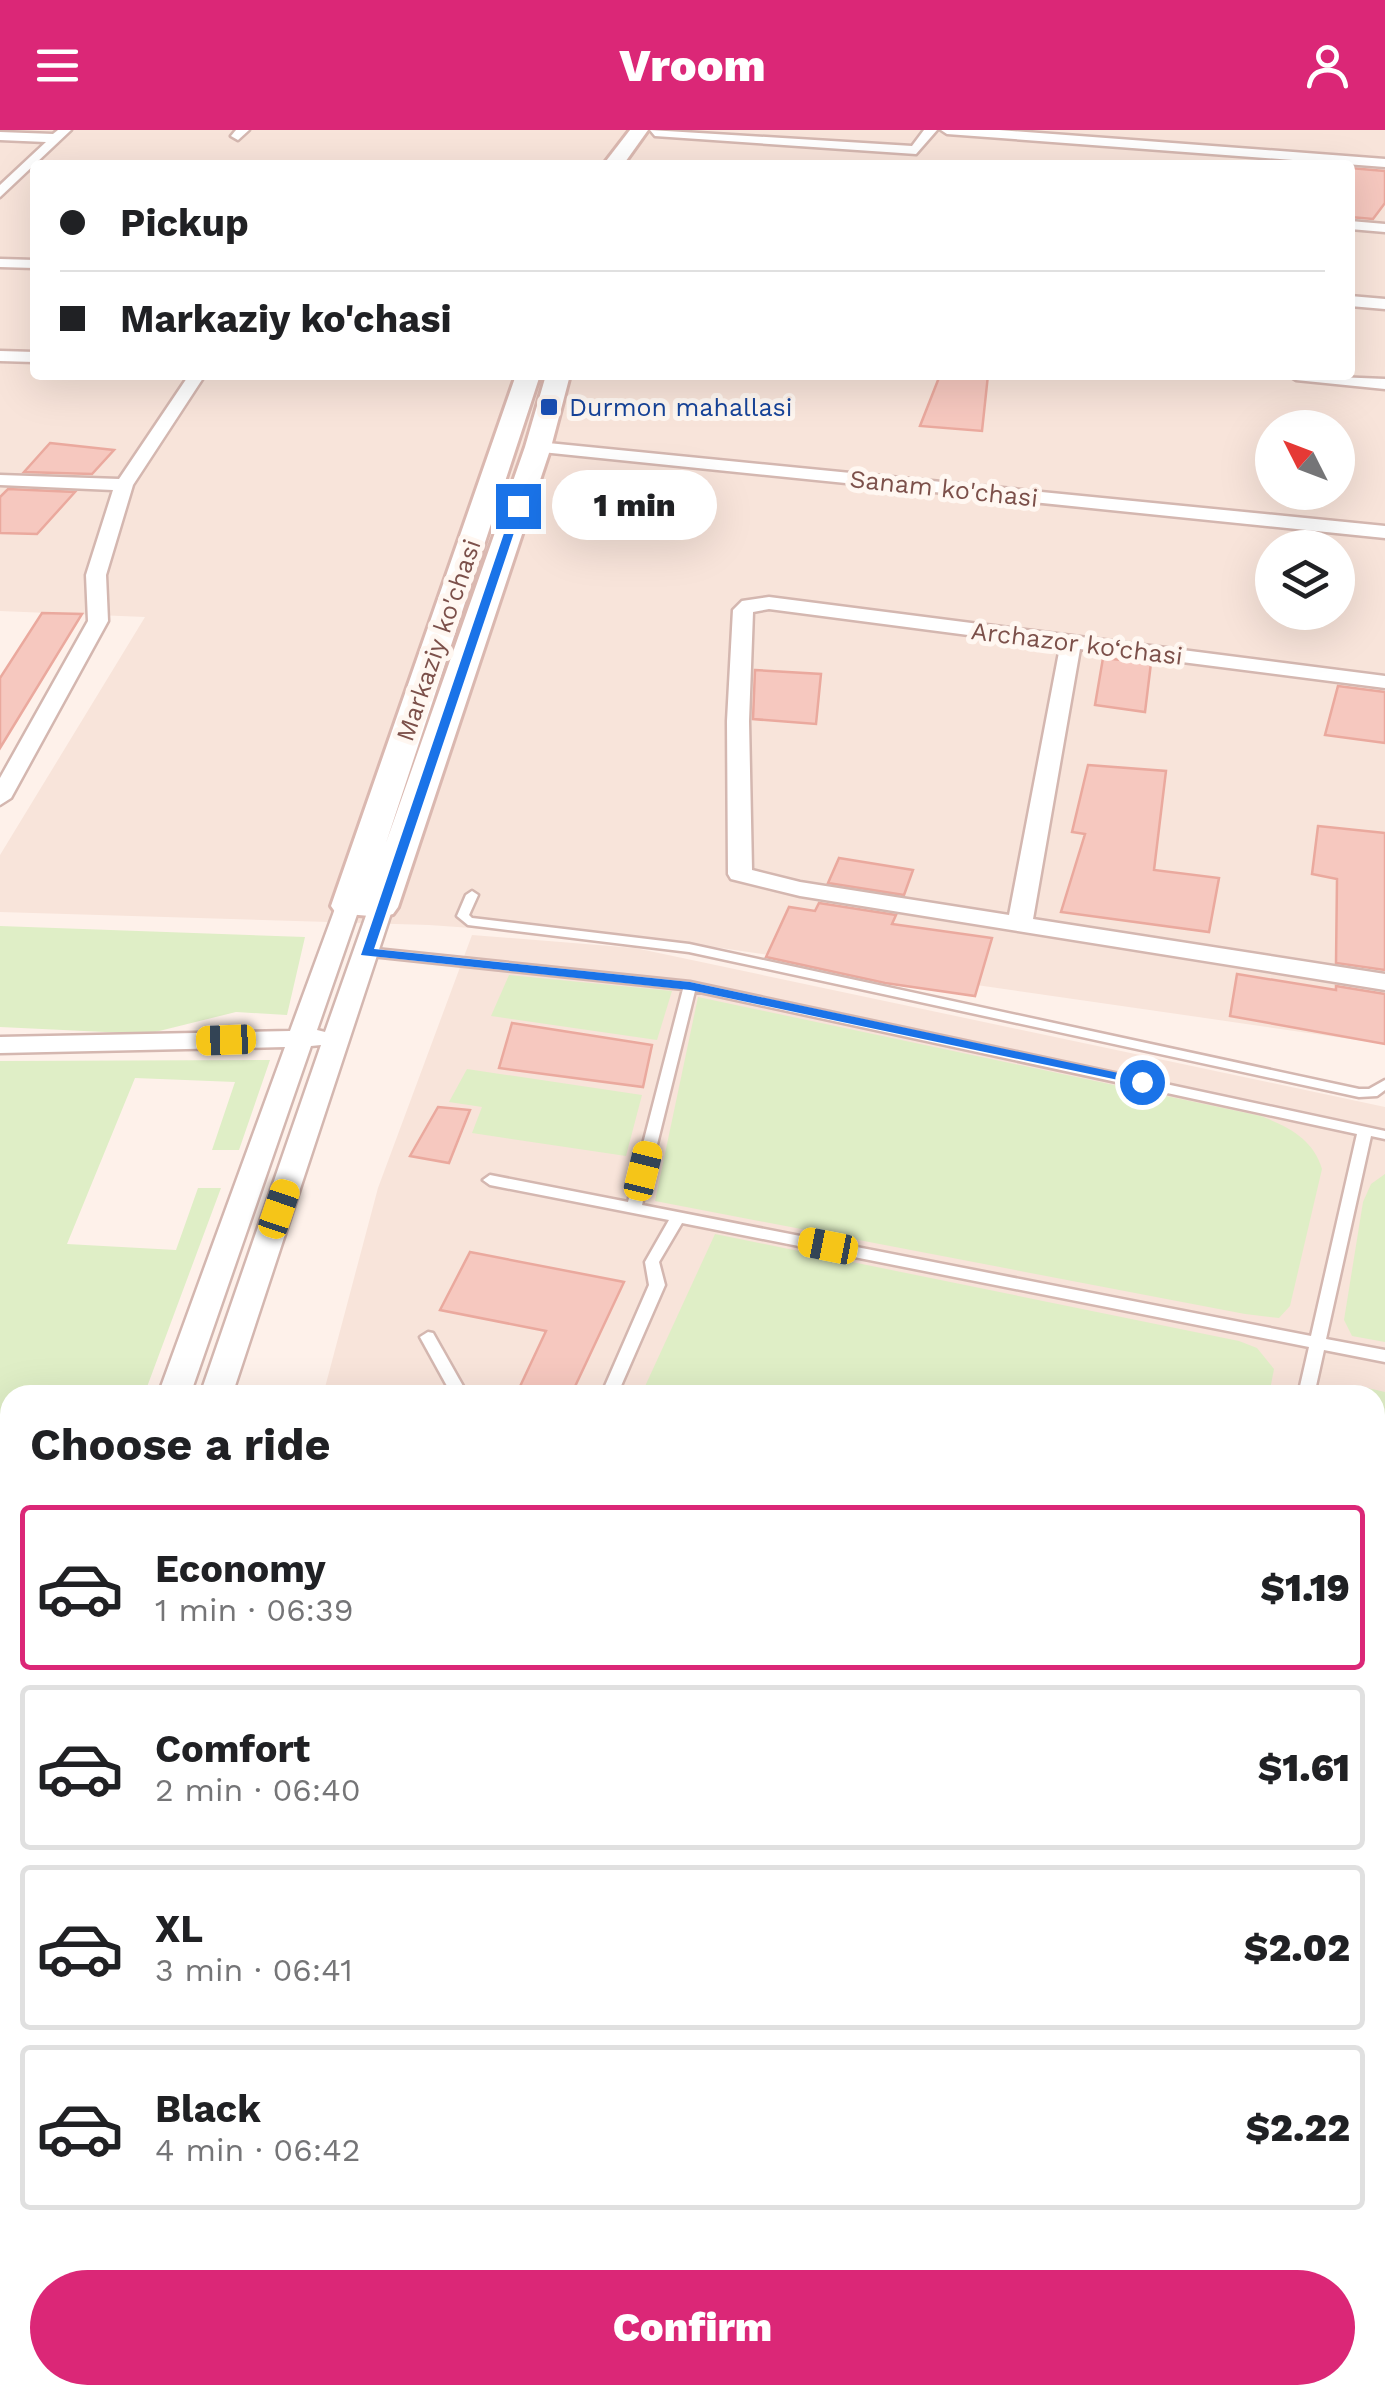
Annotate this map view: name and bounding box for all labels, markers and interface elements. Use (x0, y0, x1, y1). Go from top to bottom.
icon: menu (30, 38, 85, 93)
icon: person (1300, 38, 1355, 93)
text: Vroom (619, 39, 766, 92)
text: Pickup (120, 201, 249, 245)
text: Markaziy ko'chasi (120, 297, 452, 341)
place label: Durmon mahallasi (569, 393, 792, 422)
marker: Durmon mahallasi (538, 396, 560, 418)
north arrow (1255, 410, 1355, 510)
map controls (1255, 410, 1355, 630)
street label: Sanam ko'chasi (848, 464, 1039, 513)
callout: 1 min (553, 471, 718, 541)
route end (496, 484, 541, 529)
text: 1 min (593, 486, 676, 524)
button: layers (1255, 530, 1355, 630)
street label: Markaziy ko'chasi (390, 535, 487, 745)
street label: Archazor ko‘chasi (970, 616, 1184, 671)
car (195, 1024, 257, 1056)
route start (1120, 1060, 1165, 1105)
car (621, 1138, 665, 1204)
car (255, 1176, 303, 1242)
car (796, 1226, 860, 1266)
text: Choose a ride (30, 1418, 330, 1471)
icon: car (35, 1543, 125, 1633)
text: Economy (155, 1547, 326, 1591)
text: $1.19 (1260, 1566, 1350, 1610)
text: 1 min · 06:39 (155, 1591, 354, 1629)
icon: car (35, 1723, 125, 1813)
text: Comfort (155, 1727, 310, 1771)
text: $1.61 (1258, 1746, 1350, 1790)
text: 2 min · 06:40 (155, 1771, 361, 1809)
icon: car (35, 1903, 125, 1993)
text: XL (155, 1907, 203, 1951)
text: $2.02 (1244, 1926, 1350, 1970)
text: 3 min · 06:41 (155, 1951, 353, 1989)
icon: car (35, 2083, 125, 2173)
text: Black (155, 2087, 261, 2131)
text: $2.22 (1246, 2106, 1350, 2150)
text: 4 min · 06:42 (155, 2131, 360, 2169)
button: Confirm (30, 2270, 1355, 2385)

